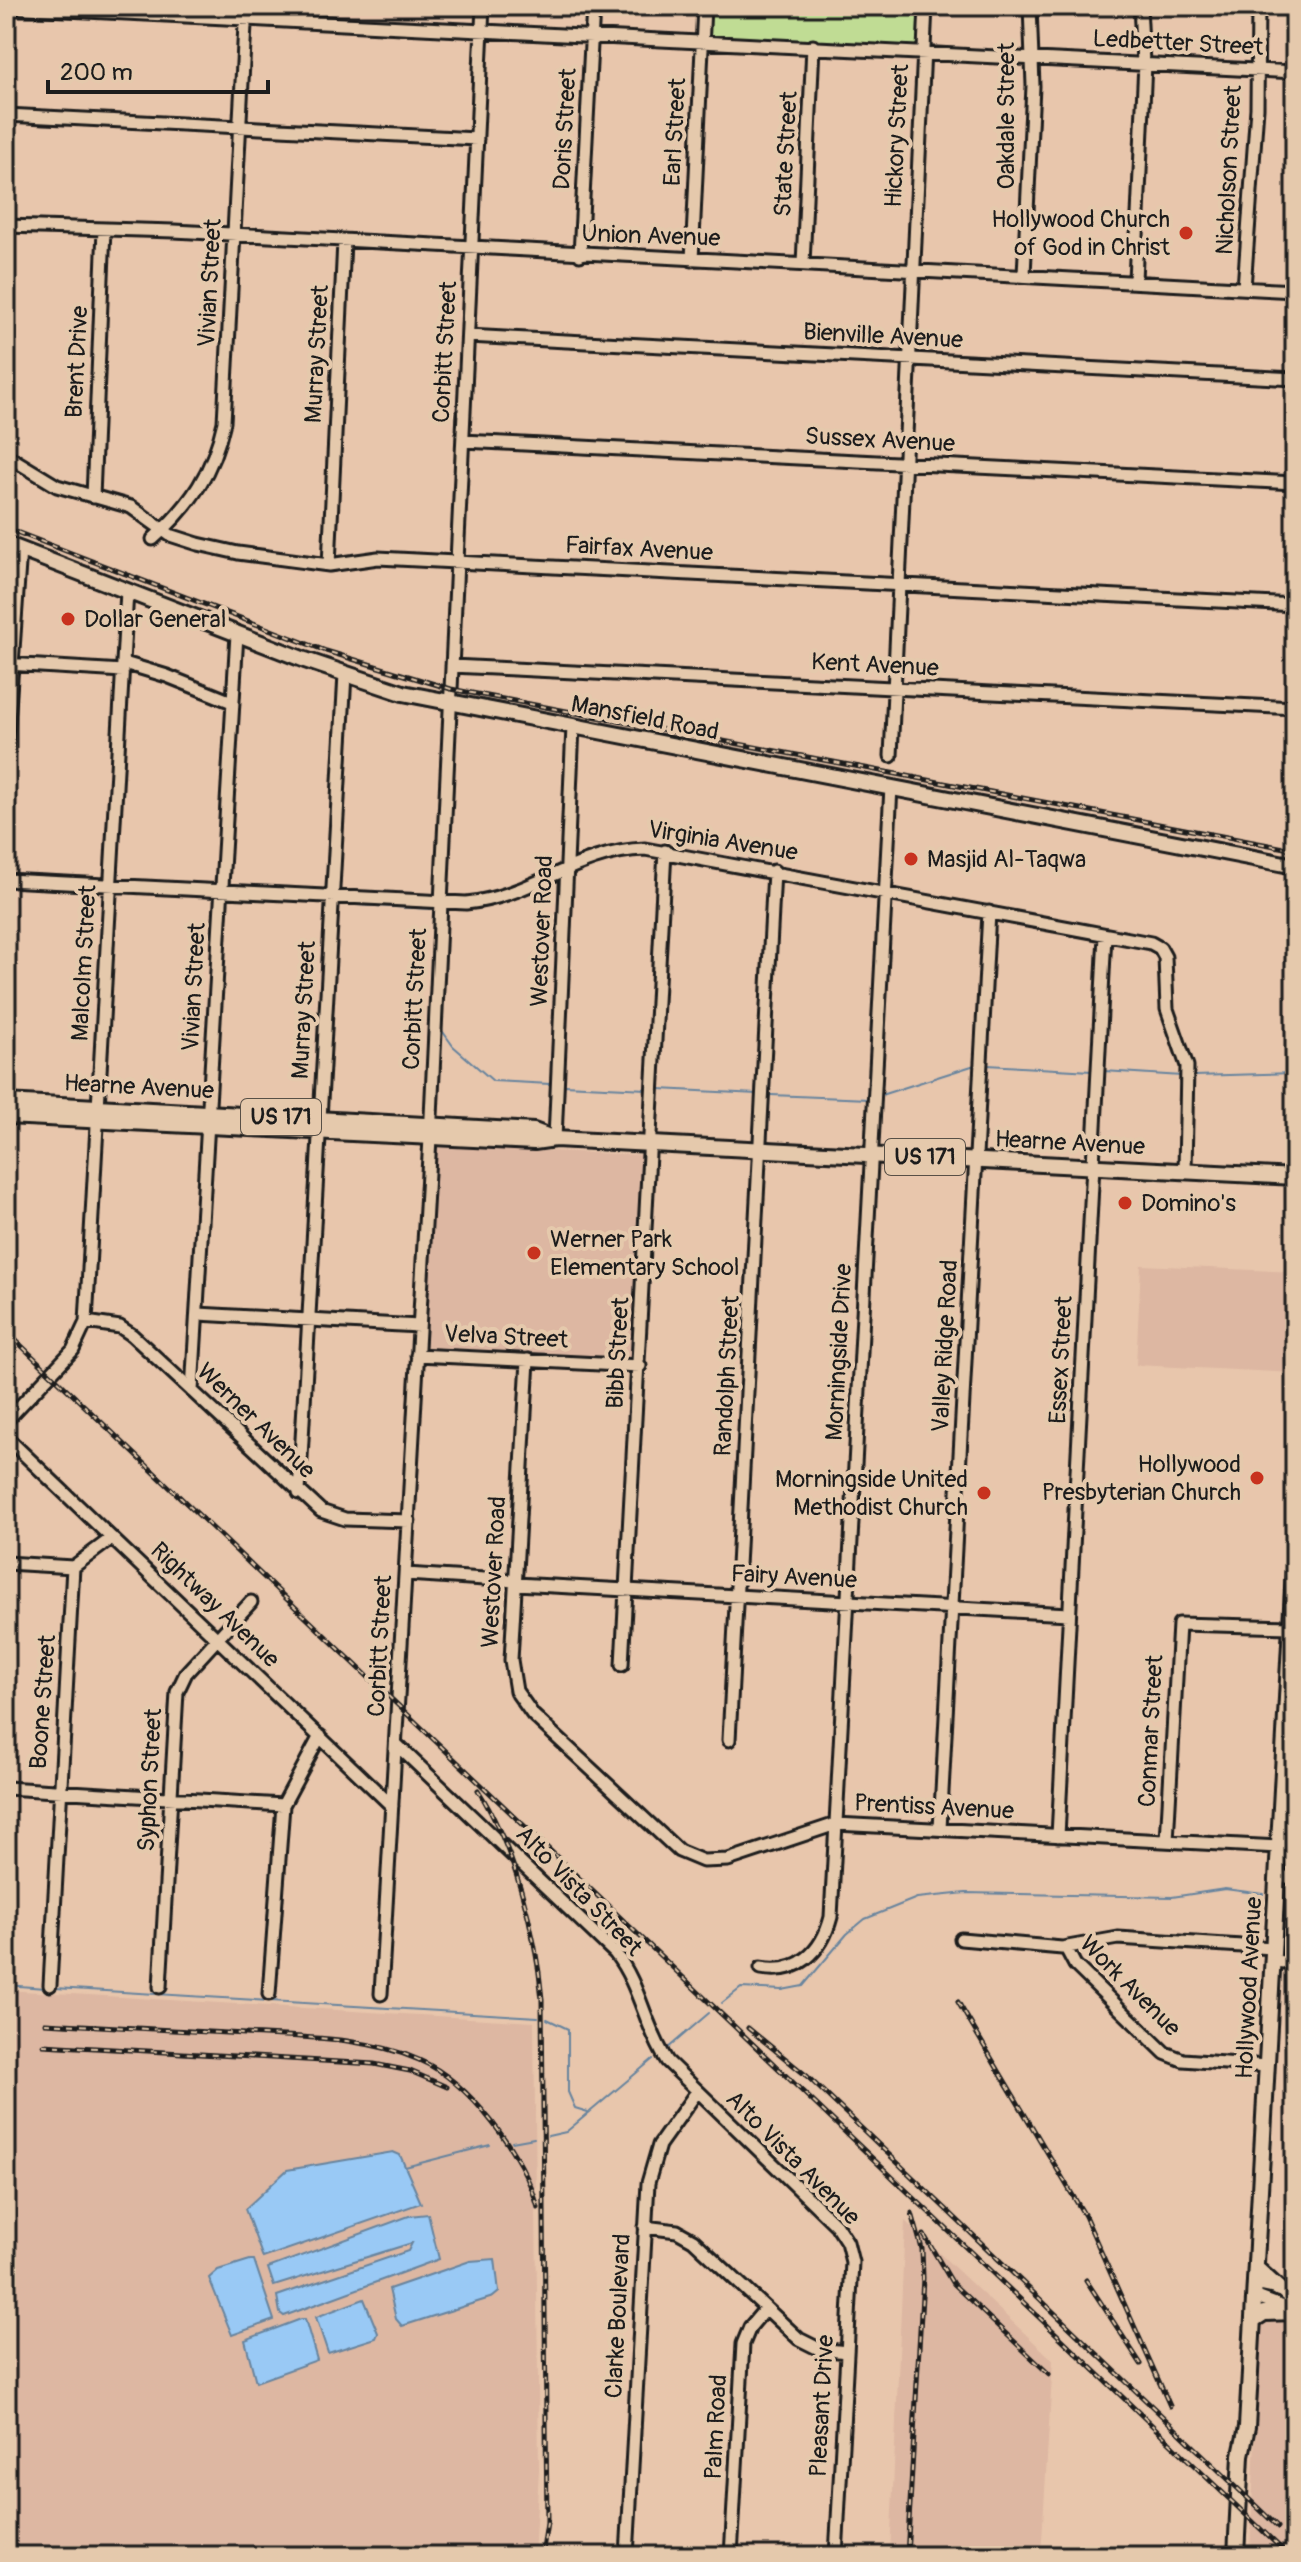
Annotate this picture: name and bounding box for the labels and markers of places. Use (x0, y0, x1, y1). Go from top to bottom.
place label: Hollywood Church of God in Christ (991, 205, 1170, 262)
marker: Hollywood Church of God in Christ (1177, 224, 1195, 242)
place label: Dollar General (84, 605, 226, 634)
marker: Dollar General (59, 610, 77, 628)
place label: Masjid Al-Taqwa (927, 845, 1086, 874)
marker: Masjid Al-Taqwa (902, 850, 920, 868)
place label: Domino's (1141, 1189, 1236, 1218)
marker: Domino's (1116, 1194, 1134, 1212)
place label: Werner Park Elementary School (550, 1225, 740, 1282)
marker: Werner Park Elementary School (525, 1244, 543, 1262)
place label: Hollywood Presbyterian Church (1042, 1450, 1241, 1507)
place label: Morningside United Methodist Church (775, 1465, 968, 1522)
marker: Hollywood Presbyterian Church (1248, 1469, 1266, 1487)
marker: Morningside United Methodist Church (975, 1484, 993, 1502)

